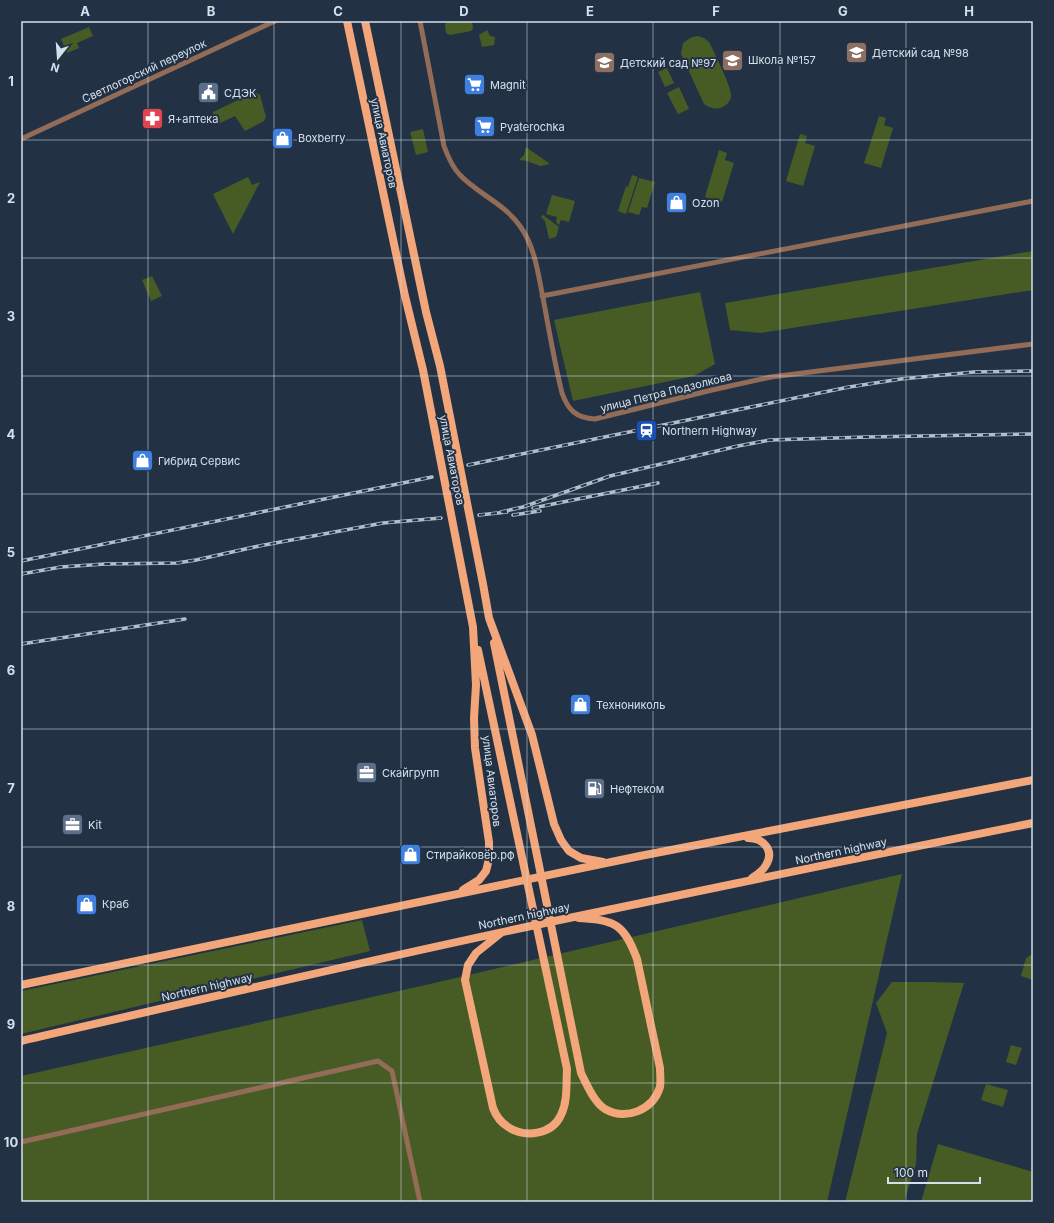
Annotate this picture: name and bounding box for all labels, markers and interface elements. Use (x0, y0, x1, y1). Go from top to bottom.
text: A (80, 3, 90, 19)
text: B (207, 3, 216, 19)
text: C (333, 3, 343, 19)
text: D (459, 3, 469, 19)
text: E (586, 3, 594, 19)
text: F (712, 3, 720, 19)
text: G (838, 3, 848, 19)
text: H (964, 3, 974, 19)
street label: Светлогорский переулок (80, 36, 208, 106)
north arrow (38, 38, 78, 78)
school or university icon: Детский сад №98 (844, 40, 870, 66)
place label: Детский сад №98 (872, 46, 969, 60)
school or university icon: Школа №157 (719, 47, 745, 73)
school or university icon: Детский сад №97 (591, 50, 617, 76)
place label: Школа №157 (748, 53, 816, 67)
place label: Детский сад №97 (620, 56, 716, 70)
text: N (49, 60, 61, 75)
supermarket icon: Magnit (461, 72, 487, 98)
text: 1 (8, 73, 14, 89)
place label: Magnit (490, 78, 526, 92)
public building icon: СДЭК (196, 80, 222, 106)
place label: СДЭК (224, 86, 257, 100)
street label: улица Авиаторов (368, 97, 400, 189)
pharmacy icon: Я+аптека (140, 106, 166, 132)
place label: Я+аптека (168, 112, 219, 126)
supermarket icon: Pyaterochka (472, 114, 498, 140)
place label: Pyaterochka (500, 120, 565, 134)
shop icon: Boxberry (269, 125, 295, 151)
place label: Boxberry (298, 131, 346, 145)
text: 2 (7, 190, 15, 206)
shop icon: Ozon (663, 190, 689, 216)
place label: Ozon (692, 196, 719, 210)
text: 3 (7, 308, 15, 324)
street label: улица Петра Подзолкова (599, 369, 733, 415)
street label: улица Авиаторов (436, 414, 468, 506)
station icon: Northern Highway (634, 418, 660, 444)
place label: Northern Highway (662, 424, 757, 438)
text: 4 (7, 426, 16, 442)
shop icon: Гибрид Сервис (130, 448, 156, 474)
place label: Гибрид Сервис (158, 454, 240, 468)
text: 5 (7, 544, 15, 560)
text: 6 (7, 662, 15, 678)
shop icon: Технониколь (568, 692, 594, 718)
place label: Технониколь (596, 698, 665, 712)
street label: улица Авиаторов (479, 735, 505, 827)
office icon: Скайгрупп (354, 760, 380, 786)
place label: Скайгрупп (382, 766, 439, 780)
fuel station icon: Нефтеком (581, 776, 607, 802)
text: 7 (7, 780, 15, 796)
place label: Нефтеком (610, 782, 664, 796)
office icon: Kit (60, 812, 86, 838)
place label: Kit (88, 818, 102, 832)
street label: Northern highway (794, 834, 888, 868)
shop icon: Стирайковёр.рф (397, 842, 423, 868)
place label: Стирайковёр.рф (426, 848, 515, 862)
shop icon: Краб (74, 891, 100, 917)
place label: Краб (102, 897, 129, 911)
text: 8 (7, 898, 15, 914)
street label: Northern highway (477, 899, 571, 933)
street label: Northern highway (160, 970, 254, 1004)
text: 9 (7, 1016, 15, 1032)
text: 10 (4, 1134, 18, 1150)
scale bar (888, 1159, 980, 1185)
text: 100 m (894, 1165, 928, 1180)

